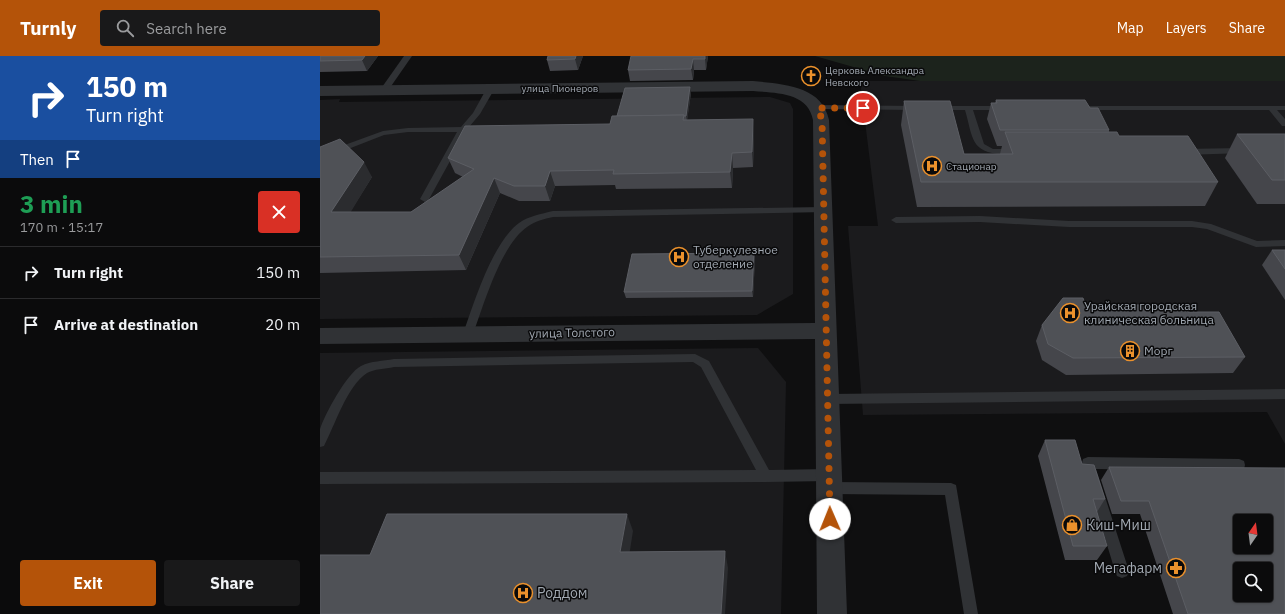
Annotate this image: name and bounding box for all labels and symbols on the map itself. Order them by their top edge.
place label: Церковь Александра Невского [825,64,925,89]
church icon: Церковь Александра Невского [800,65,822,87]
street label: улица Пионеров [522,82,598,95]
pin [846,91,880,125]
hospital icon: Стационар [921,155,943,177]
place label: Стационар [946,160,997,173]
place label: Туберкулезное отделение [693,242,778,271]
hospital icon: Туберкулезное отделение [668,246,690,268]
place label: Урайская городская клиническая больница [1084,298,1215,327]
hospital icon: Урайская городская клиническая больница [1059,302,1081,324]
street label: улица Толстого [529,324,615,341]
building icon: Морг [1119,340,1141,362]
place label: Морг [1144,343,1173,358]
position arrow [809,498,851,540]
shop icon: Киш-Миш [1061,514,1083,536]
north arrow [1233,514,1273,554]
place label: Киш-Миш [1086,516,1151,534]
pharmacy icon: Мегафарм [1165,557,1187,579]
place label: Мегафарм [1094,559,1162,577]
hospital icon: Роддом [512,582,534,604]
place label: Роддом [537,584,588,602]

